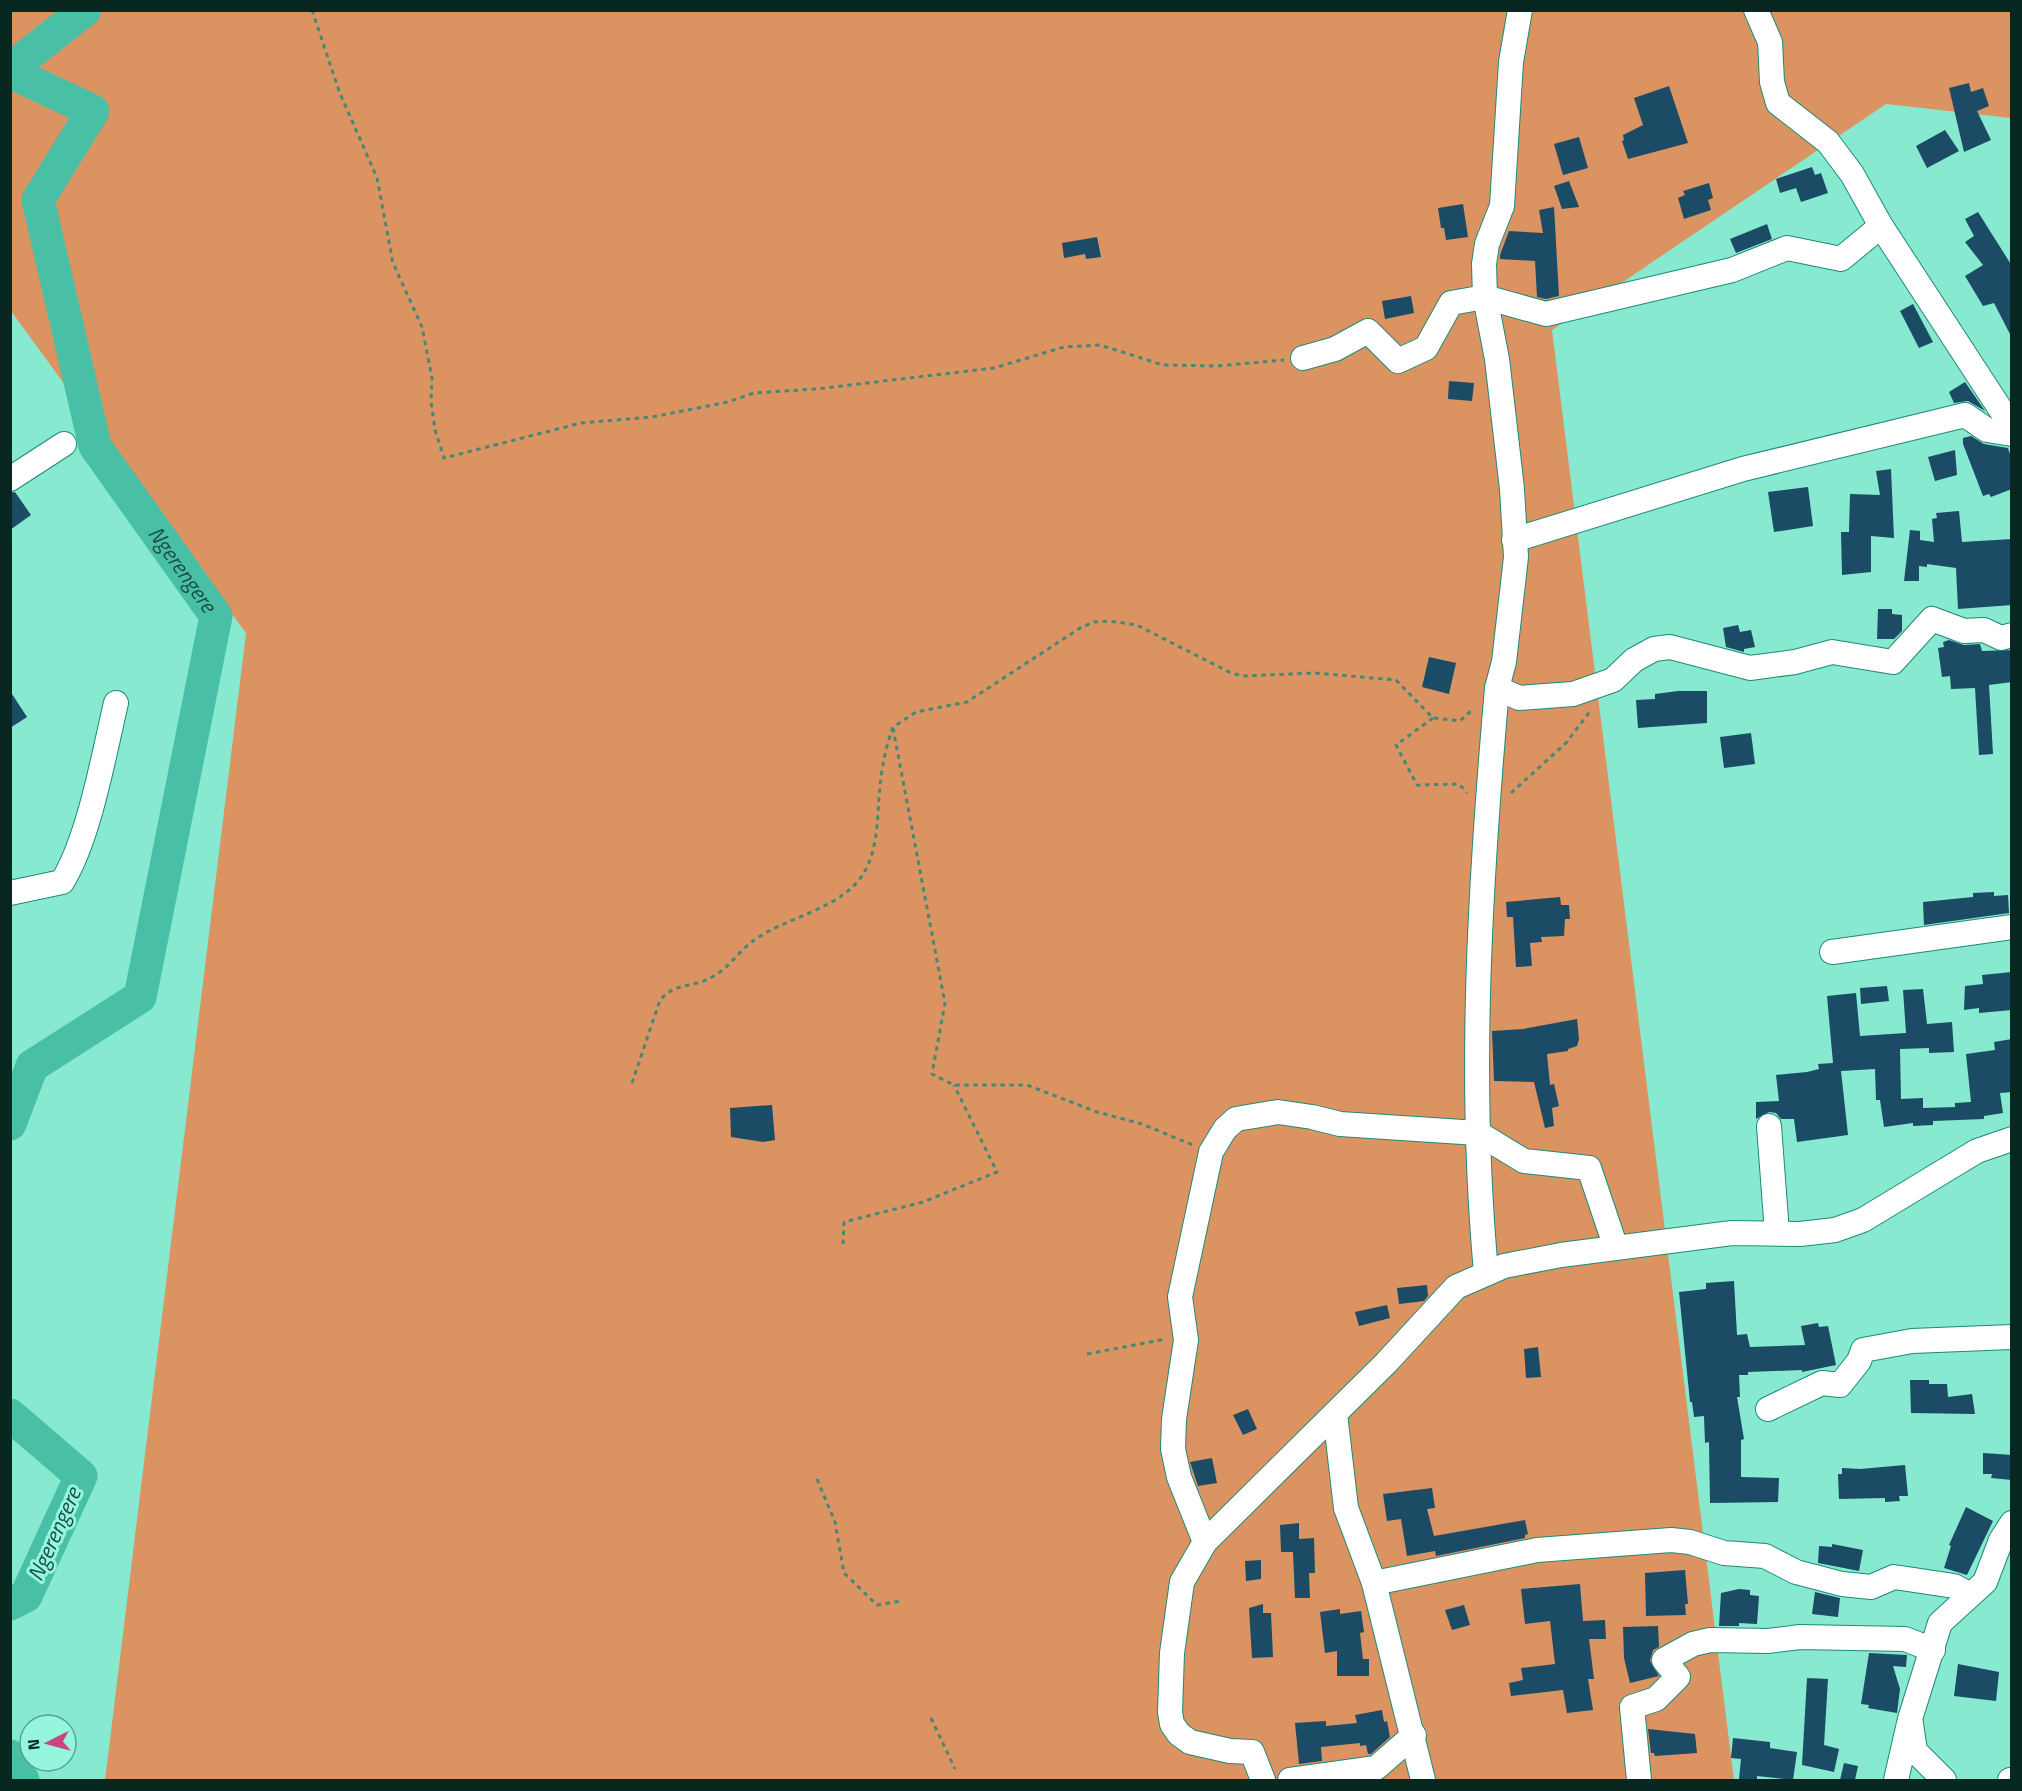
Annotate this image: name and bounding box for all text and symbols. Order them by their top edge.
water label: Ngerengere [140,519,226,621]
water label: Ngerengere [18,1480,90,1586]
north arrow [18,1713,78,1773]
text: N [21,1738,46,1751]

